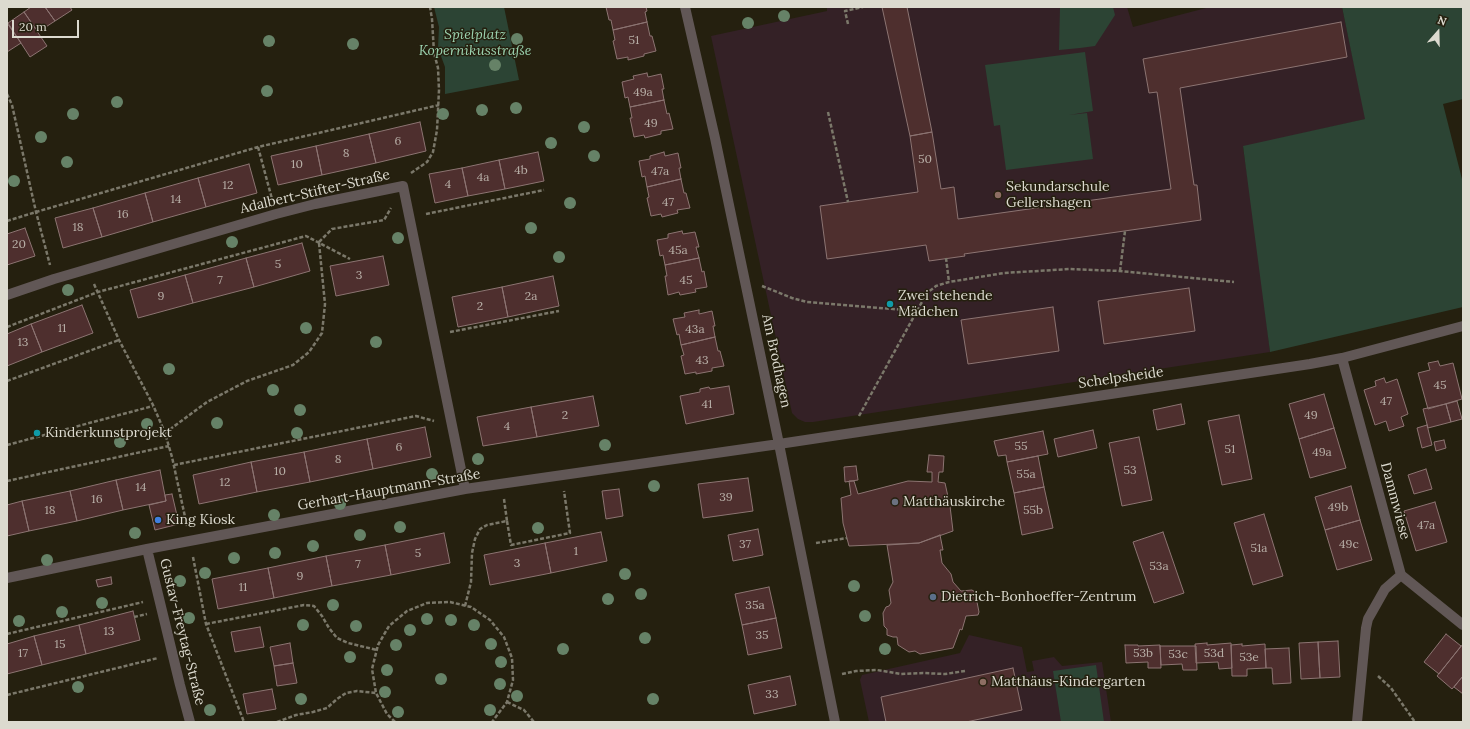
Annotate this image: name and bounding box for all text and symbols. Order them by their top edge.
scale bar [14,12,81,38]
north arrow [1418,12,1458,52]
text: N [1436,13,1448,29]
text: 20 m [19,19,47,34]
park label: Spielplatz Kopernikusstraße [419,27,531,60]
house number: 51 [629,34,639,48]
house number: 49a [633,86,653,100]
house number: 49 [644,117,658,131]
house number: 6 [395,135,401,149]
house number: 8 [343,147,349,161]
house number: 50 [918,153,932,167]
house number: 10 [291,158,303,172]
house number: 4b [514,164,528,178]
house number: 47a [651,165,669,179]
street label: Adalbert-Stifter-Straße [238,167,392,217]
house number: 4a [477,171,489,185]
house number: 4 [445,178,451,192]
house number: 12 [223,179,233,193]
place label: Sekundarschule Gellershagen [1006,179,1110,212]
marker: Sekundarschule Gellershagen [993,190,1003,200]
house number: 14 [171,193,181,207]
house number: 47 [662,196,674,210]
house number: 16 [117,208,129,222]
house number: 18 [72,221,84,235]
house number: 20 [12,238,26,252]
house number: 45a [668,244,688,258]
house number: 5 [275,258,281,272]
house number: 3 [356,269,362,283]
house number: 7 [217,274,223,288]
house number: 45 [679,274,693,288]
place label: Zwei stehende Mädchen [898,288,993,320]
house number: 9 [158,290,164,304]
house number: 2a [525,290,537,304]
marker: Zwei stehende Mädchen [885,299,895,309]
house number: 2 [477,300,483,314]
street label: Am Brodhagen [758,313,794,409]
house number: 11 [58,322,66,336]
house number: 43a [685,323,705,337]
house number: 13 [17,336,29,350]
house number: 43 [695,354,709,368]
street label: Schelpsheide [1077,364,1165,392]
house number: 45 [1433,379,1447,393]
house number: 47 [1380,395,1392,409]
house number: 41 [702,398,712,412]
house number: 2 [562,409,568,423]
house number: 49 [1304,409,1318,423]
house number: 4 [504,420,510,434]
place label: Kinderkunstprojekt [45,425,172,441]
marker: Kinderkunstprojekt [32,428,42,438]
house number: 55 [1014,440,1028,454]
house number: 6 [396,441,402,455]
house number: 51 [1225,443,1235,457]
house number: 49a [1312,446,1332,460]
house number: 8 [335,453,341,467]
street label: Dammwiese [1377,461,1413,541]
house number: 53 [1123,464,1137,478]
house number: 10 [274,465,286,479]
street label: Gerhart-Hauptmann-Straße [296,466,482,514]
house number: 55a [1016,468,1036,482]
house number: 12 [220,476,230,490]
house number: 14 [136,481,146,495]
house number: 39 [719,491,733,505]
house number: 16 [91,493,103,507]
place label: Matthäuskirche [903,494,1005,510]
marker: Matthäuskirche [890,497,900,507]
house number: 49b [1328,501,1348,515]
house number: 18 [44,504,56,518]
house number: 55b [1023,504,1043,518]
place label: King Kiosk [166,512,235,528]
marker: King Kiosk [153,515,163,525]
house number: 47a [1417,519,1435,533]
house number: 37 [739,538,751,552]
house number: 49c [1339,538,1359,552]
house number: 51a [1250,542,1268,556]
house number: 1 [574,545,578,559]
house number: 5 [415,547,421,561]
street label: Gustav-Freytag-Straße [156,557,208,707]
house number: 3 [514,557,520,571]
house number: 7 [355,558,361,572]
house number: 53a [1149,560,1169,574]
house number: 9 [297,570,303,584]
house number: 11 [239,581,247,595]
place label: Dietrich-Bonhoeffer-Zentrum [941,589,1137,605]
marker: Dietrich-Bonhoeffer-Zentrum [928,592,938,602]
house number: 35a [745,599,765,613]
house number: 13 [103,625,115,639]
house number: 35 [755,629,769,643]
house number: 15 [55,638,65,652]
house number: 17 [18,647,28,661]
house number: 53b [1133,647,1153,661]
house number: 53d [1204,647,1224,661]
house number: 53c [1168,648,1188,662]
house number: 53e [1239,651,1259,665]
place label: Matthäus-Kindergarten [991,674,1146,690]
marker: Matthäus-Kindergarten [978,677,988,687]
house number: 33 [765,688,779,702]

